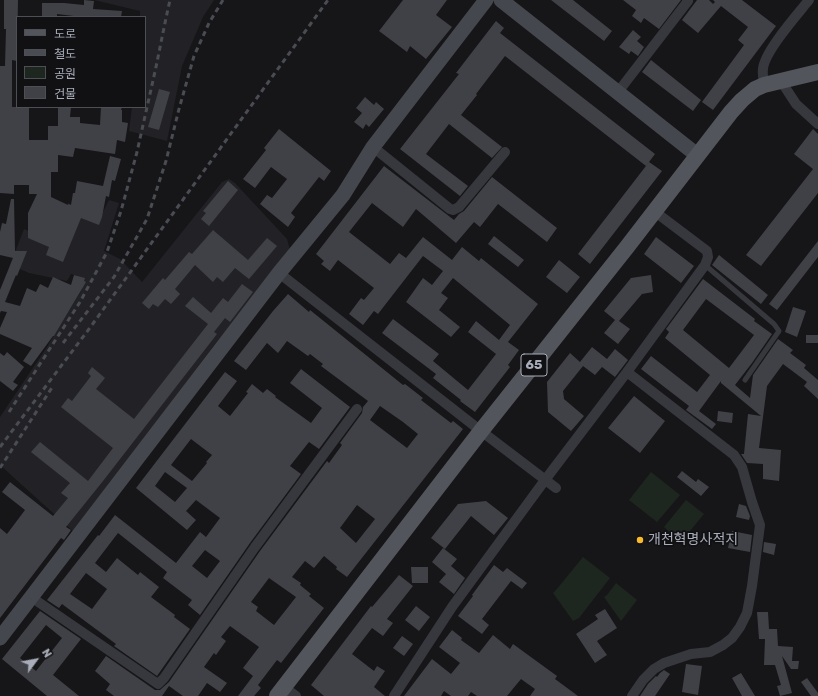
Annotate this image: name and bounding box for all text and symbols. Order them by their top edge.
legend [16,16,146,108]
text: 도로 [54,27,76,41]
text: 철도 [54,47,76,61]
text: 공원 [54,67,76,81]
text: 건물 [54,87,76,101]
road number: 65 [521,354,547,376]
place label: 개천혁명사적지 [648,532,738,548]
marker: 개천혁명사적지 [635,535,645,545]
north arrow [16,640,56,680]
text: N [39,647,54,660]

